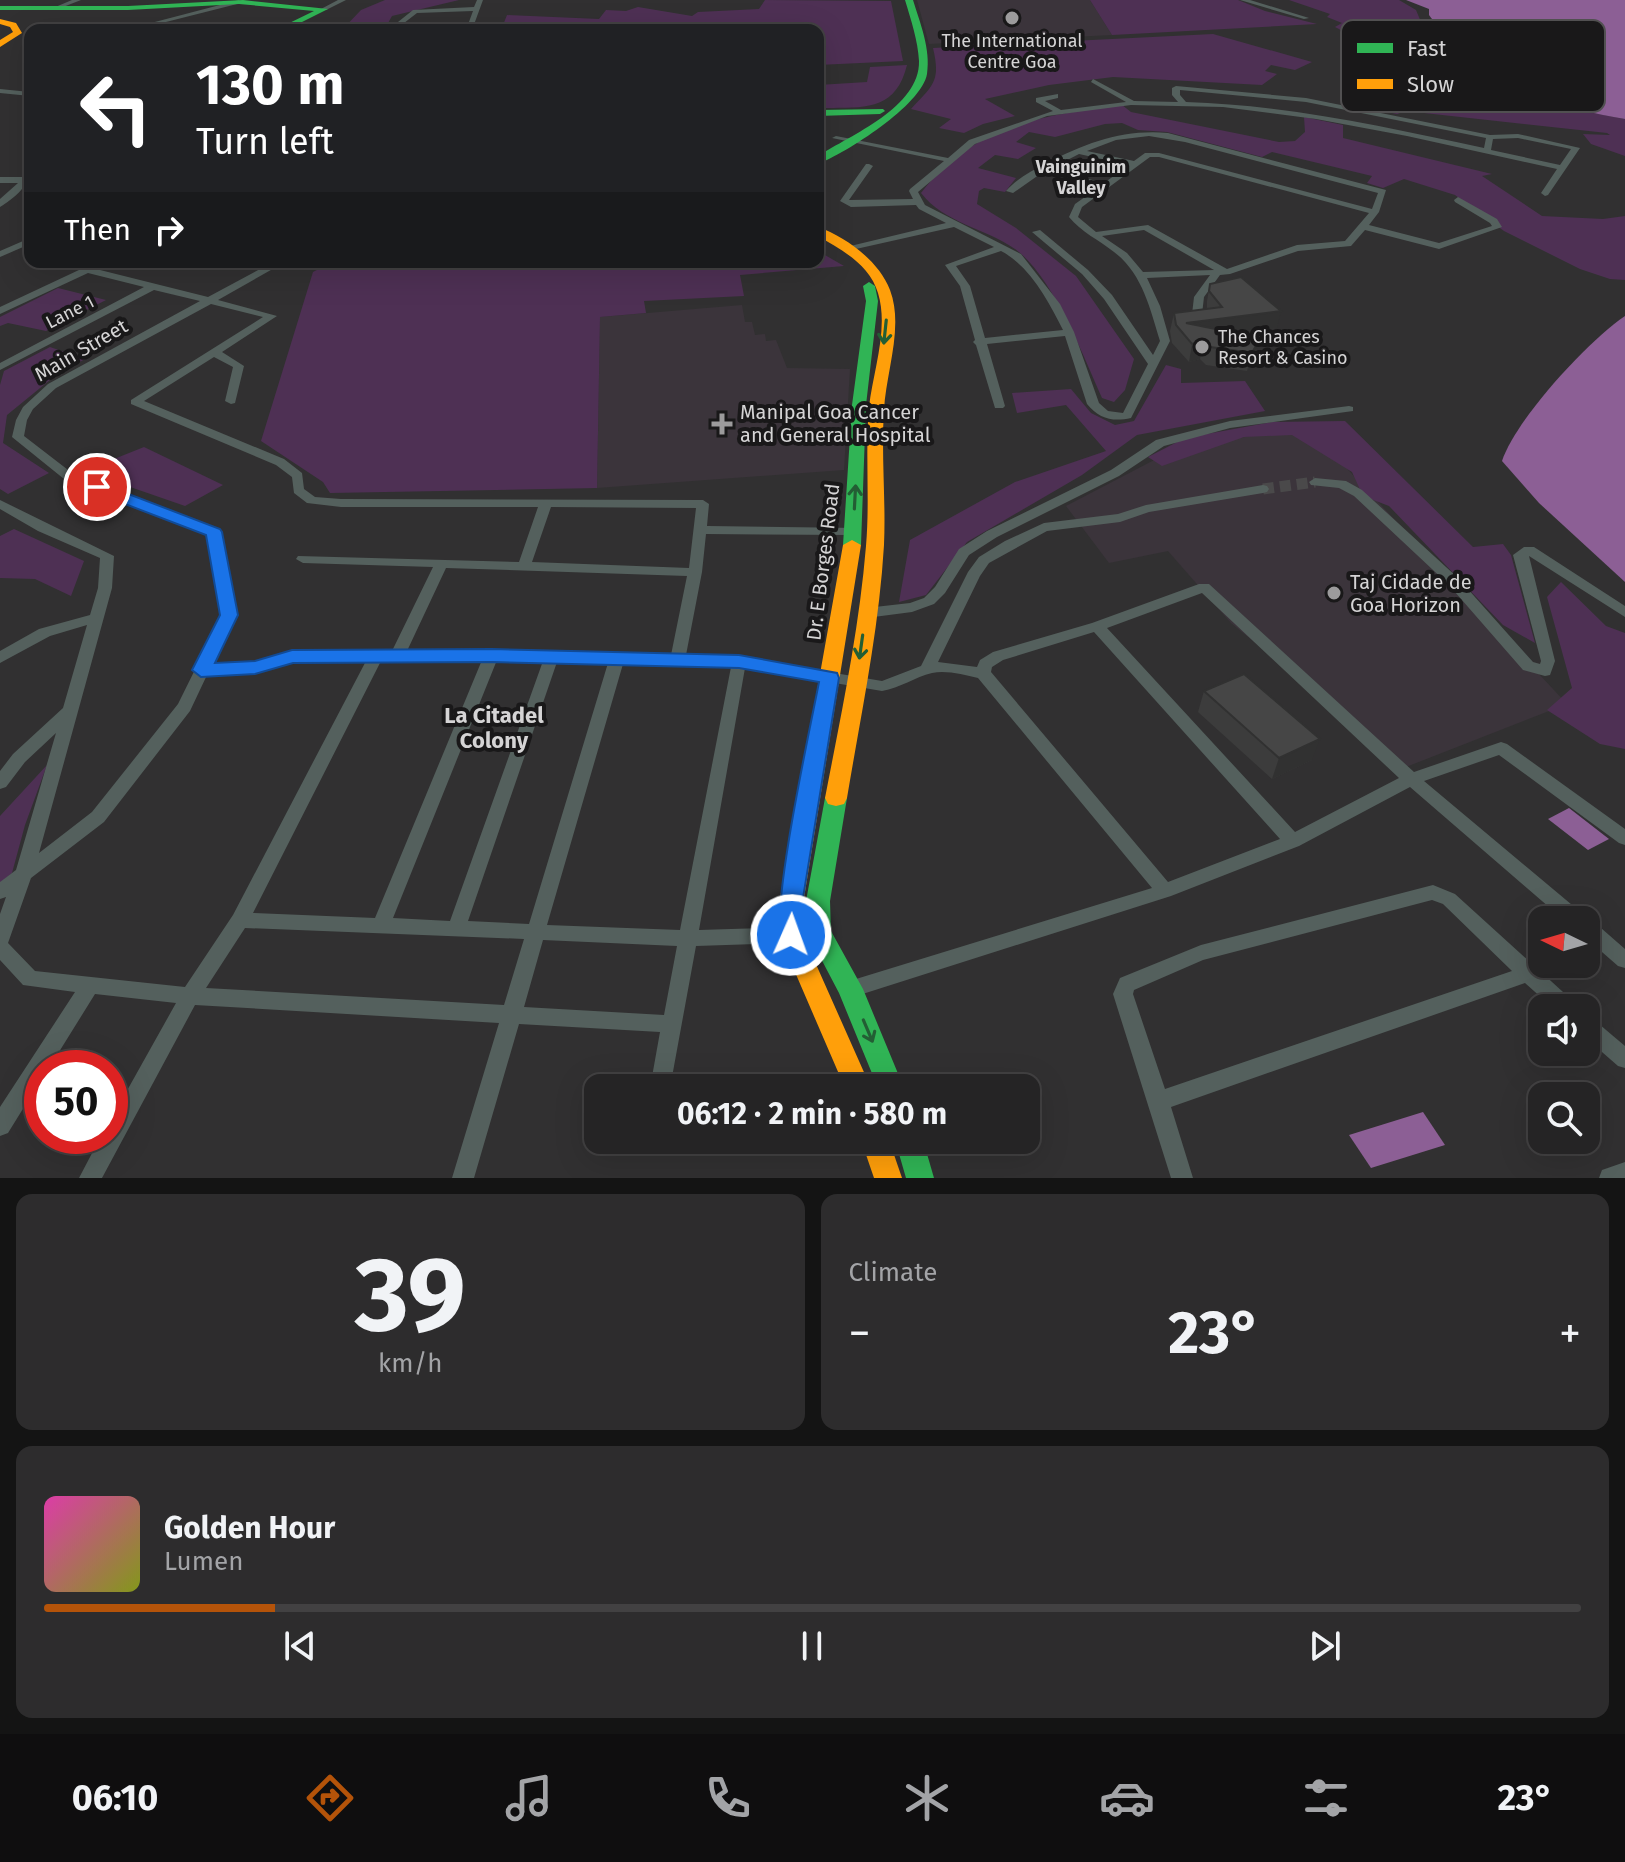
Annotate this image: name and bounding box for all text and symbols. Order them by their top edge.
marker: The International Centre Goa [1003,9,1021,27]
legend [1341,20,1605,112]
place label: The International Centre Goa [941,30,1083,73]
text: Fast [1407,35,1447,62]
text: 130 m [196,52,344,119]
icon: left [64,56,168,160]
text: Slow [1407,71,1454,98]
text: Turn left [196,120,334,164]
district label: Vainguinim Valley [1035,156,1126,199]
icon: right [147,208,191,252]
text: Then [64,212,131,248]
street label: Lane 1 [42,291,98,333]
street label: Main Street [30,313,132,386]
one-way arrow [877,318,892,345]
place label: The Chances Resort & Casino [1218,326,1348,369]
marker: The Chances Resort & Casino [1193,338,1211,356]
place label: Manipal Goa Cancer and General Hospital [740,400,931,447]
marker: Manipal Goa Cancer and General Hospital [711,413,733,435]
pin [63,453,131,521]
icon: arrive [75,465,119,509]
street label: Dr. E Borges Road [801,482,845,642]
one-way arrow [847,484,862,511]
place label: Taj Cidade de Goa Horizon [1350,570,1472,617]
marker: Taj Cidade de Goa Horizon [1325,584,1343,602]
one-way arrow [853,634,868,659]
district label: La Citadel Colony [444,702,544,754]
position arrow [749,893,833,977]
north arrow [1528,906,1600,978]
map controls [1528,906,1600,1154]
button: sound [1528,994,1600,1066]
one-way arrow [862,1019,877,1043]
speed limit sign: 50 [24,1050,128,1154]
button: search [1528,1082,1600,1154]
text: 06:12 · 2 min · 580 m [677,1096,947,1132]
text: 39 [355,1233,466,1358]
text: Climate [849,1257,937,1288]
text: 23° [1168,1297,1261,1369]
text: − [849,1307,871,1360]
text: + [1559,1307,1581,1360]
text: km/h [378,1348,442,1379]
text: Golden Hour [164,1510,335,1546]
text: Lumen [164,1546,243,1577]
icon: previous [278,1624,322,1668]
icon: pause [790,1624,834,1668]
icon: next [1303,1624,1347,1668]
icon: directions [302,1770,358,1826]
icon: music [501,1770,557,1826]
icon: phone [700,1770,756,1826]
icon: climate [899,1770,955,1826]
icon: car [1099,1770,1155,1826]
icon: filters [1298,1770,1354,1826]
text: 06:10 [72,1776,158,1820]
text: 23° [1497,1776,1553,1820]

